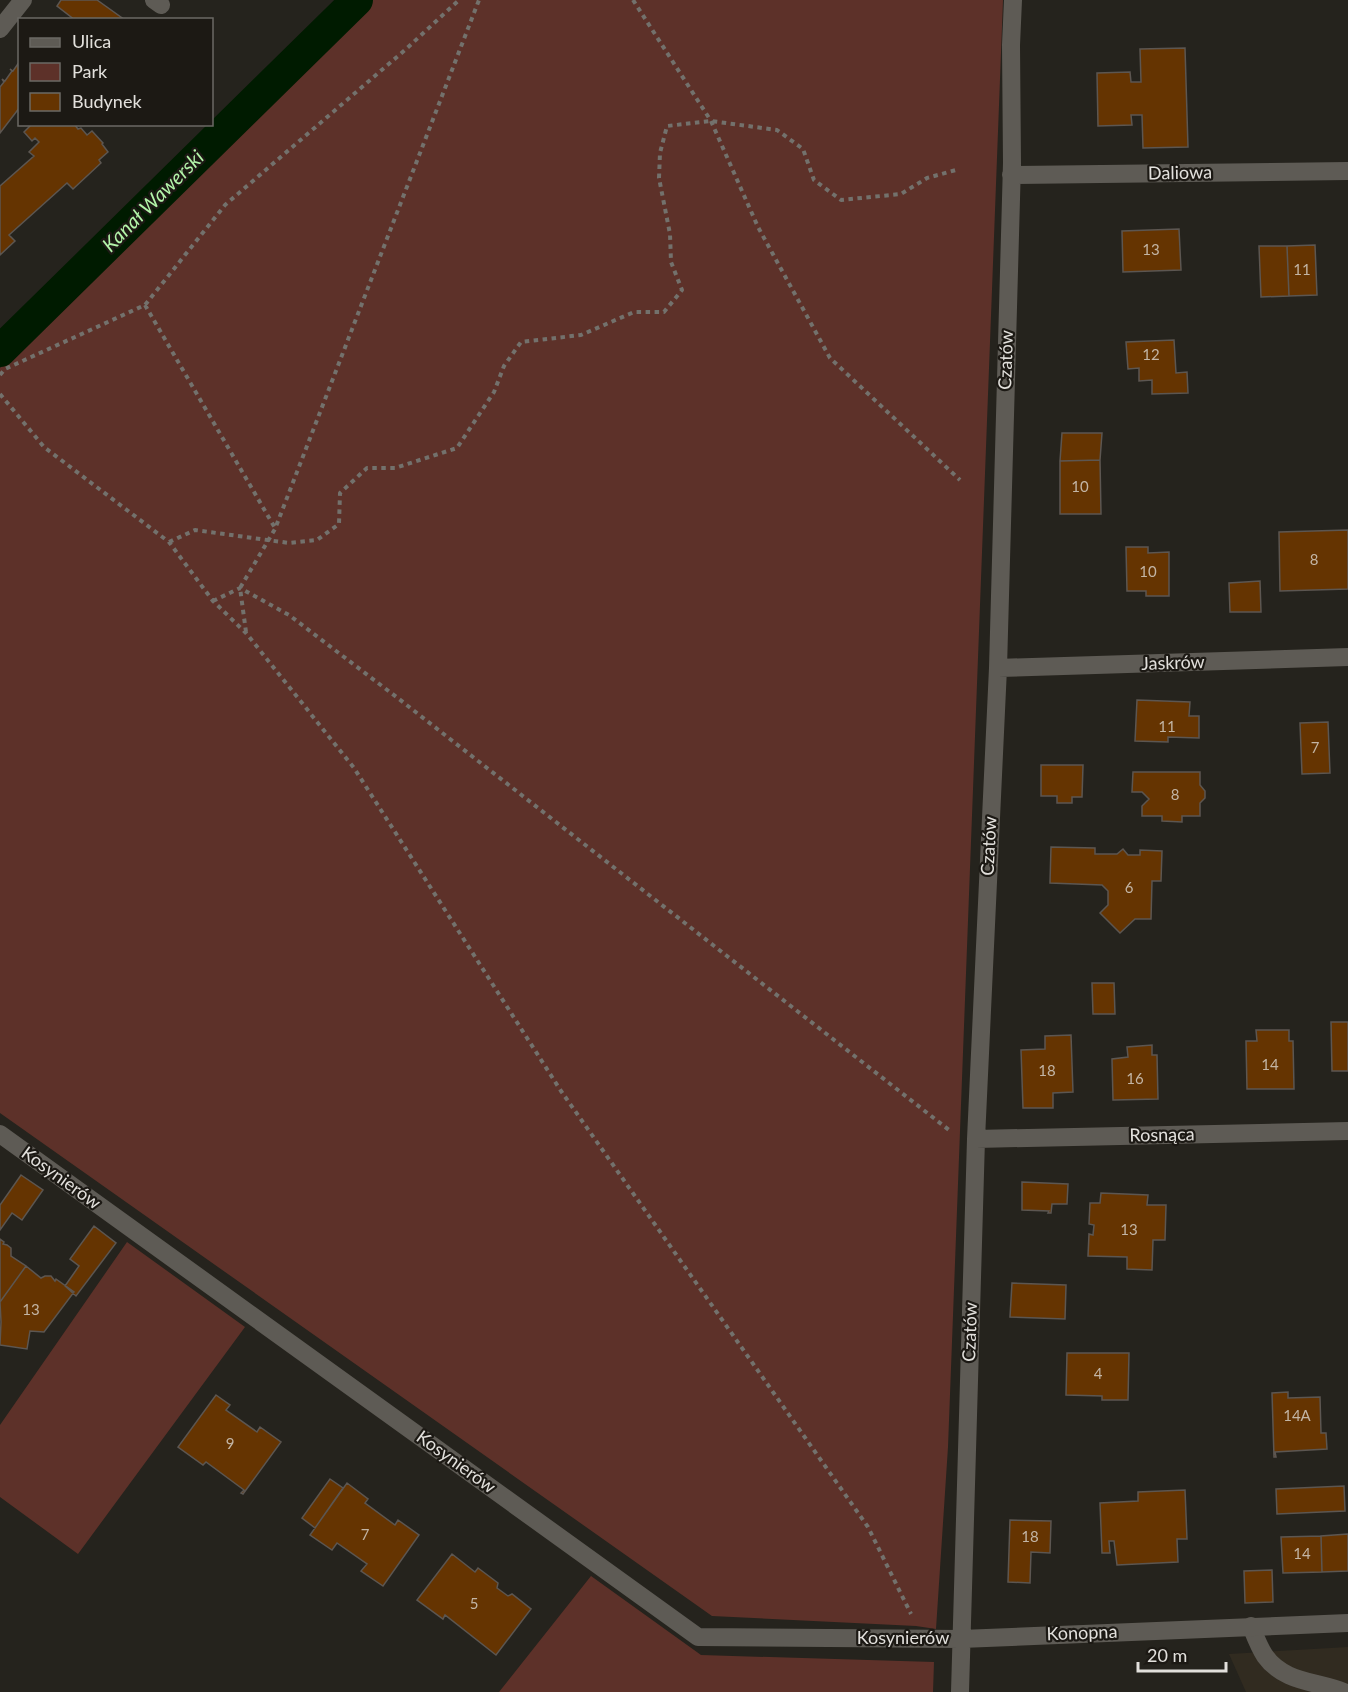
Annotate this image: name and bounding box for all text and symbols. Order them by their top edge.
legend [18,18,213,126]
text: Ulica [72,30,111,52]
text: Park [72,60,108,82]
text: Budynek [72,90,142,112]
water label: Kanał Wawerski [97,144,208,256]
street label: Daliowa [1148,160,1212,184]
house number: 13 [1142,240,1160,258]
house number: 11 [1293,260,1311,278]
street label: Czatów [993,330,1017,390]
house number: 12 [1142,345,1160,363]
house number: 10 [1071,477,1089,495]
house number: 8 [1310,550,1318,568]
house number: 10 [1139,562,1157,580]
street label: Jaskrów [1141,650,1205,674]
house number: 11 [1158,717,1176,735]
house number: 7 [1311,738,1320,756]
house number: 8 [1171,785,1179,803]
street label: Czatów [975,816,1001,876]
house number: 6 [1125,878,1134,896]
house number: 14 [1261,1055,1279,1073]
house number: 18 [1038,1061,1056,1079]
house number: 16 [1126,1069,1144,1087]
street label: Rosnąca [1129,1122,1195,1146]
street label: Kosynierów [18,1141,106,1213]
house number: 13 [1120,1220,1138,1238]
house number: 13 [22,1300,40,1318]
street label: Czatów [957,1302,981,1362]
house number: 4 [1094,1364,1103,1382]
house number: 14A [1283,1406,1312,1424]
street label: Kosynierów [413,1425,501,1497]
house number: 9 [226,1434,234,1452]
house number: 7 [361,1525,370,1543]
house number: 18 [1021,1527,1039,1545]
house number: 14 [1293,1544,1311,1562]
house number: 5 [470,1594,478,1612]
street label: Konopna [1046,1620,1118,1644]
street label: Kosynierów [857,1626,949,1648]
scale bar [1138,1635,1226,1673]
text: 20 m [1147,1644,1187,1666]

